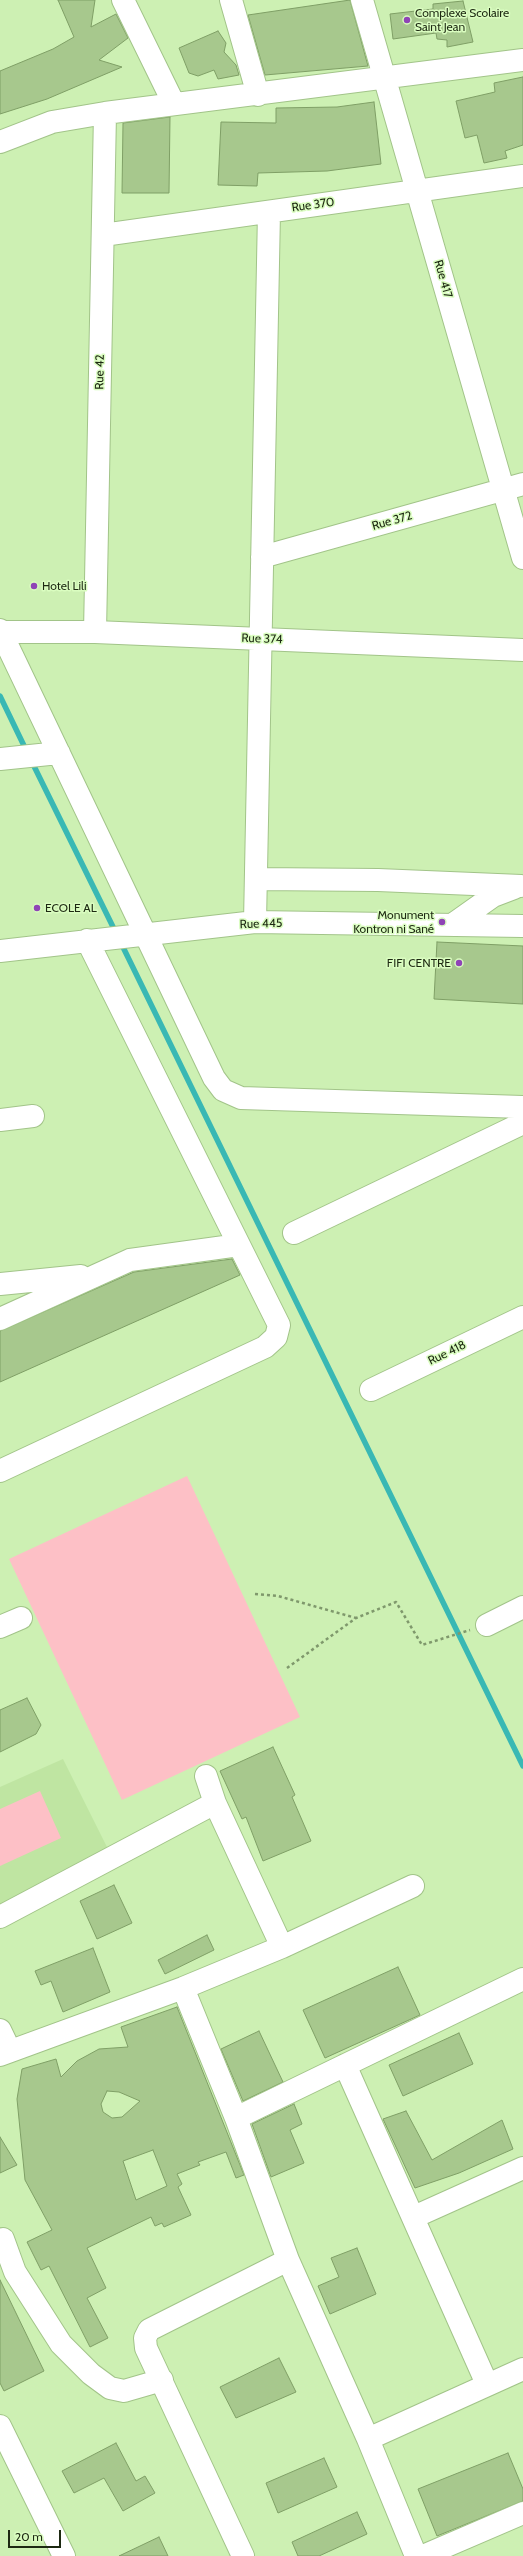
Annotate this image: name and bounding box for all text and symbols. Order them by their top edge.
place label: Complexe Scolaire Saint Jean [415,6,509,34]
marker: Complexe Scolaire Saint Jean [402,15,412,25]
street label: Rue 370 [291,195,335,215]
street label: Rue 417 [431,258,455,300]
street label: Rue 42 [92,354,108,390]
street label: Rue 372 [370,508,414,534]
place label: Hotel Lili [42,579,86,593]
marker: Hotel Lili [29,581,39,591]
street label: Rue 374 [241,631,283,647]
place label: ECOLE AL [45,901,97,915]
marker: ECOLE AL [32,903,42,913]
place label: Monument Kontron ni Sané [353,908,434,936]
street label: Rue 445 [239,916,283,932]
marker: Monument Kontron ni Sané [437,917,447,927]
place label: FIFI CENTRE [387,956,451,970]
marker: FIFI CENTRE [454,958,464,968]
street label: Rue 418 [426,1338,468,1368]
scale bar [10,2522,63,2548]
text: 20 m [15,2529,43,2544]

